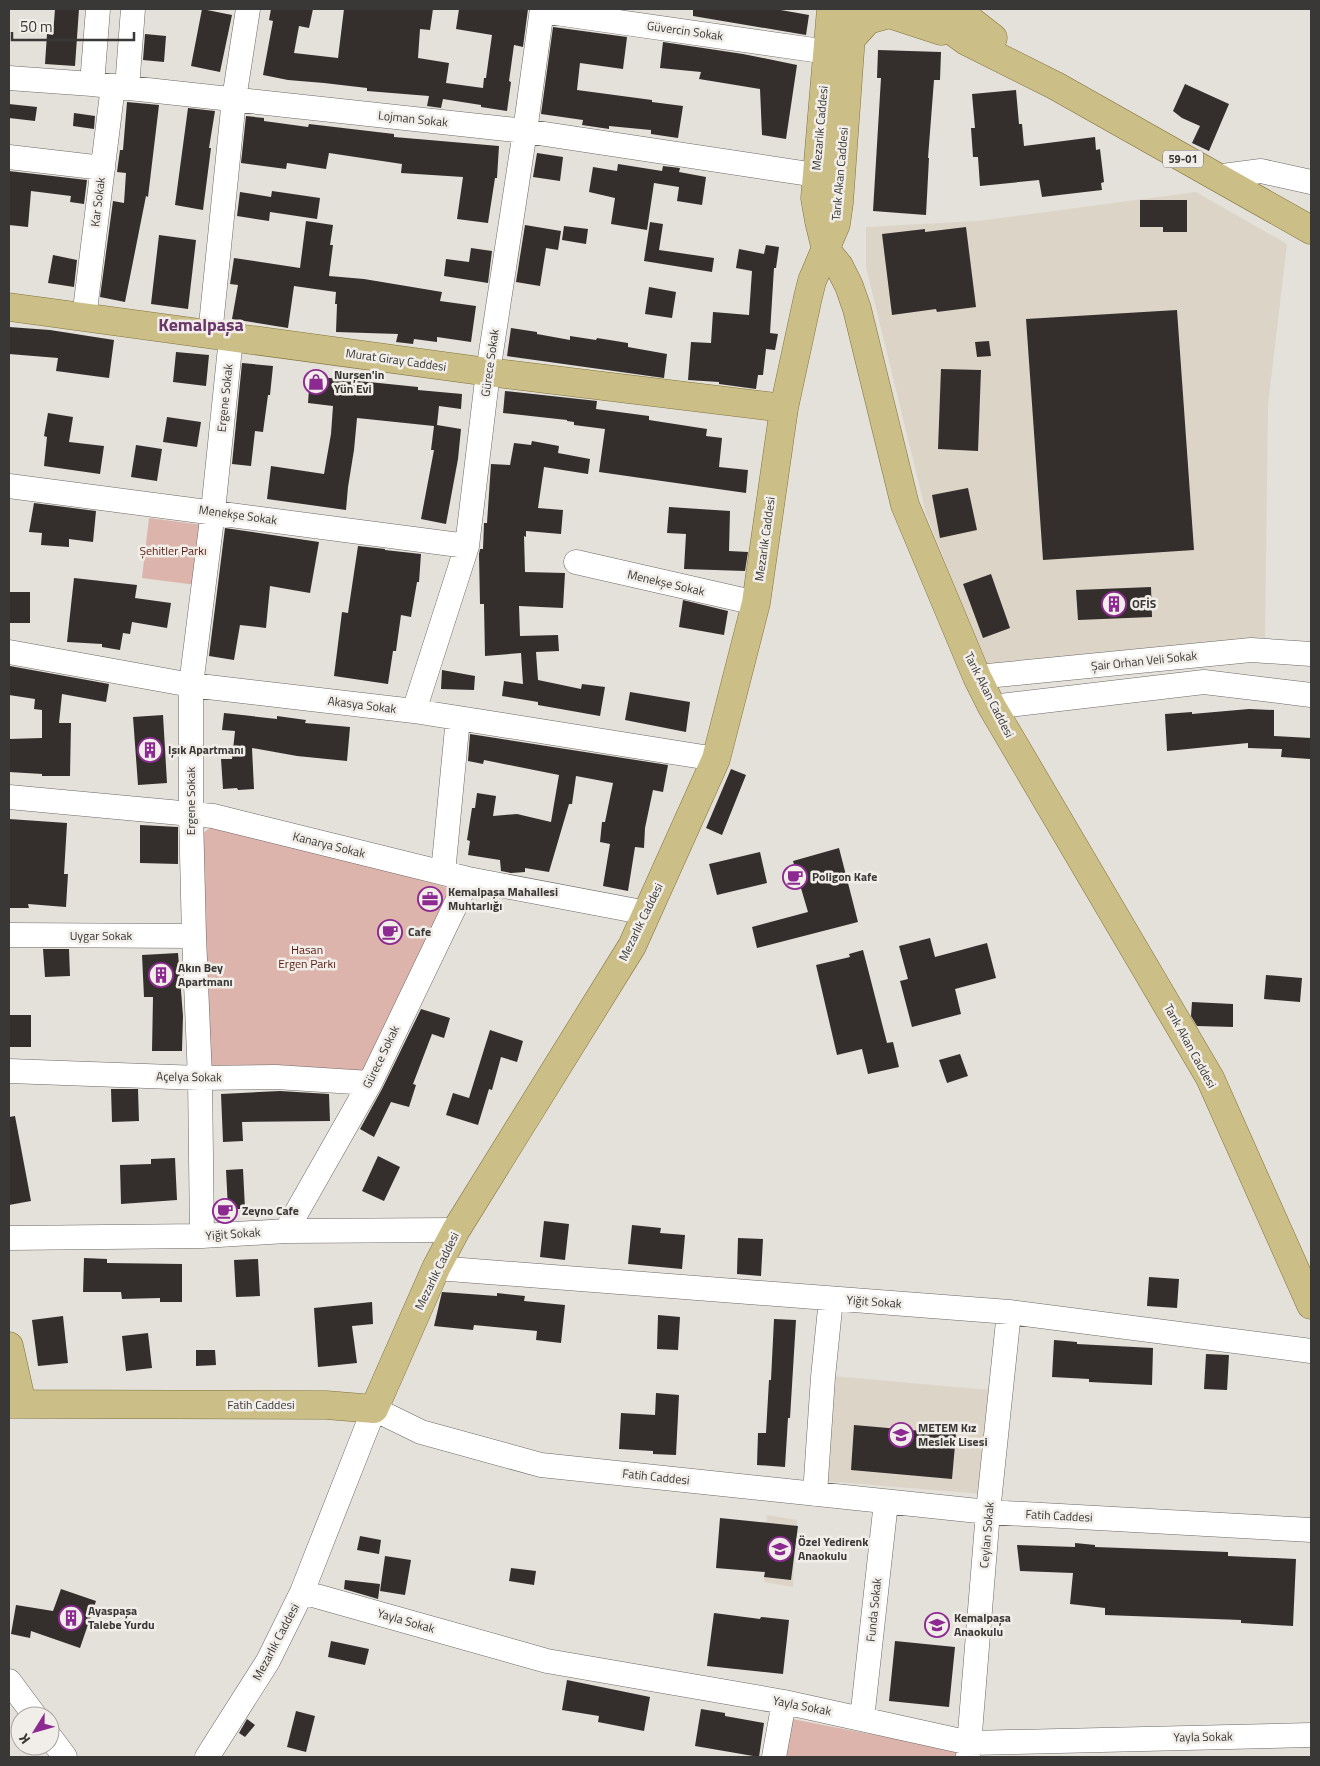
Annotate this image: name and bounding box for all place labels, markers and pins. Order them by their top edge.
place label: Nurşen'in Yün Evi [334,365,384,398]
shop icon: Nurşen'in Yün Evi [303,369,329,395]
building icon: OFİS [1101,591,1127,617]
place label: OFİS [1132,594,1157,613]
building icon: Işık Apartmanı [137,737,163,763]
place label: Işık Apartmanı [168,740,244,759]
cafe icon: Poligon Kafe [782,864,808,890]
place label: Poligon Kafe [812,867,877,886]
place label: Kemalpaşa Mahallesi Muhtarlığı [448,882,558,915]
office icon: Kemalpaşa Mahallesi Muhtarlığı [417,886,443,912]
cafe icon: Cafe [377,919,403,945]
place label: Cafe [408,922,431,941]
place label: Akın Bey Apartmanı [178,958,233,991]
building icon: Akın Bey Apartmanı [148,962,174,988]
cafe icon: Zeyno Cafe [212,1198,238,1224]
place label: Zeyno Cafe [242,1201,299,1220]
place label: METEM Kız Meslek Lisesi [918,1418,988,1451]
school or university icon: METEM Kız Meslek Lisesi [888,1422,914,1448]
place label: Özel Yedirenk Anaokulu [798,1532,869,1565]
school or university icon: Özel Yedirenk Anaokulu [767,1536,793,1562]
place label: Ayaspaşa Talebe Yurdu [88,1601,155,1634]
building icon: Ayaspaşa Talebe Yurdu [58,1605,84,1631]
place label: Kemalpaşa Anaokulu [954,1608,1011,1641]
school or university icon: Kemalpaşa Anaokulu [924,1612,950,1638]

